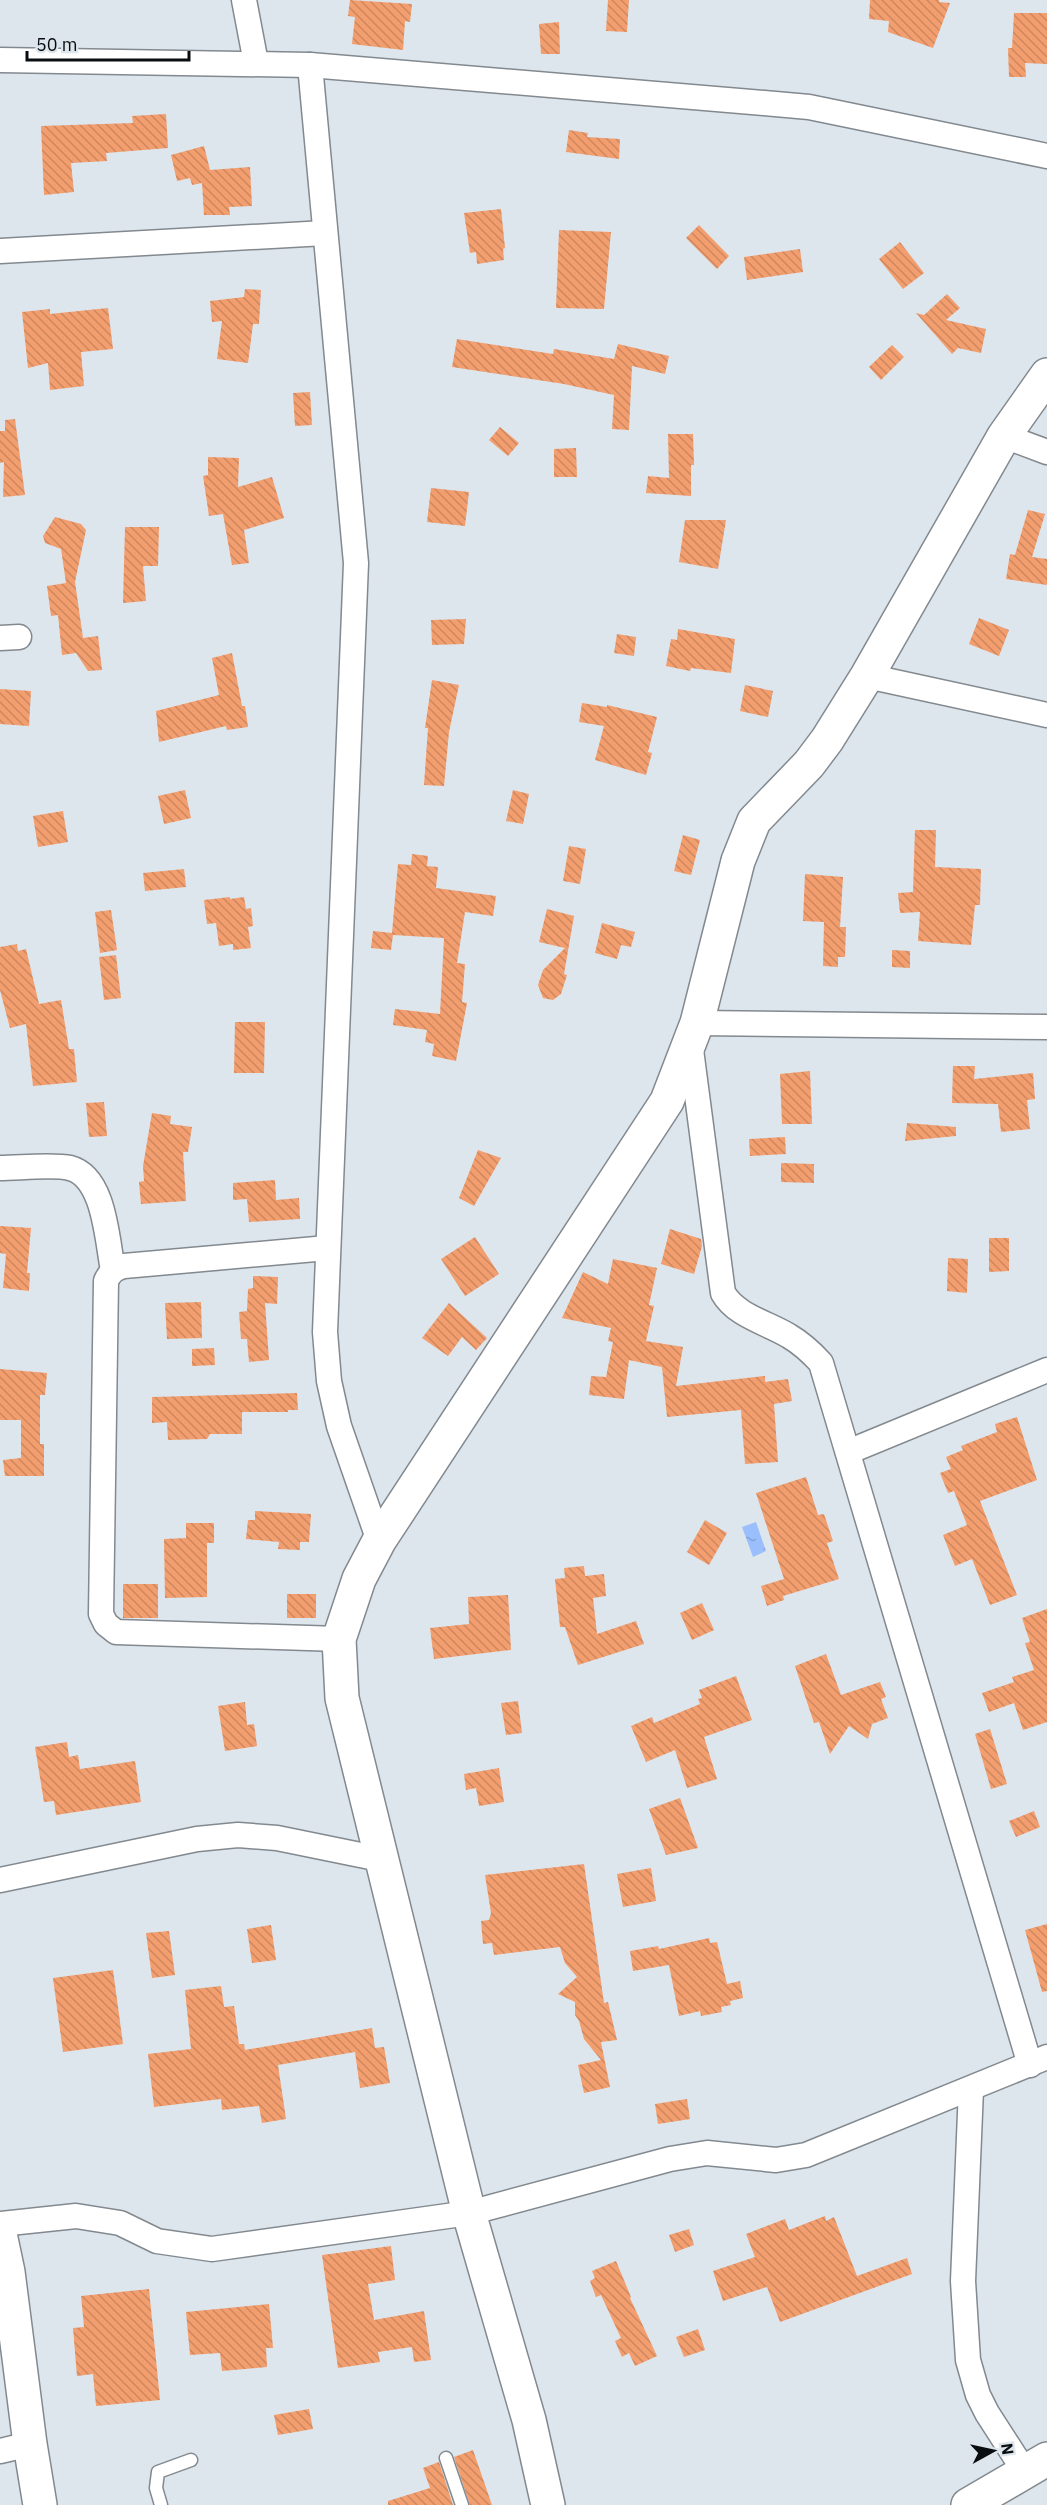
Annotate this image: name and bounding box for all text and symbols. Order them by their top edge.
scale bar [27,24,189,62]
text: 50 m [36,33,78,56]
north arrow [963,2421,1023,2481]
text: N [997,2442,1019,2456]

